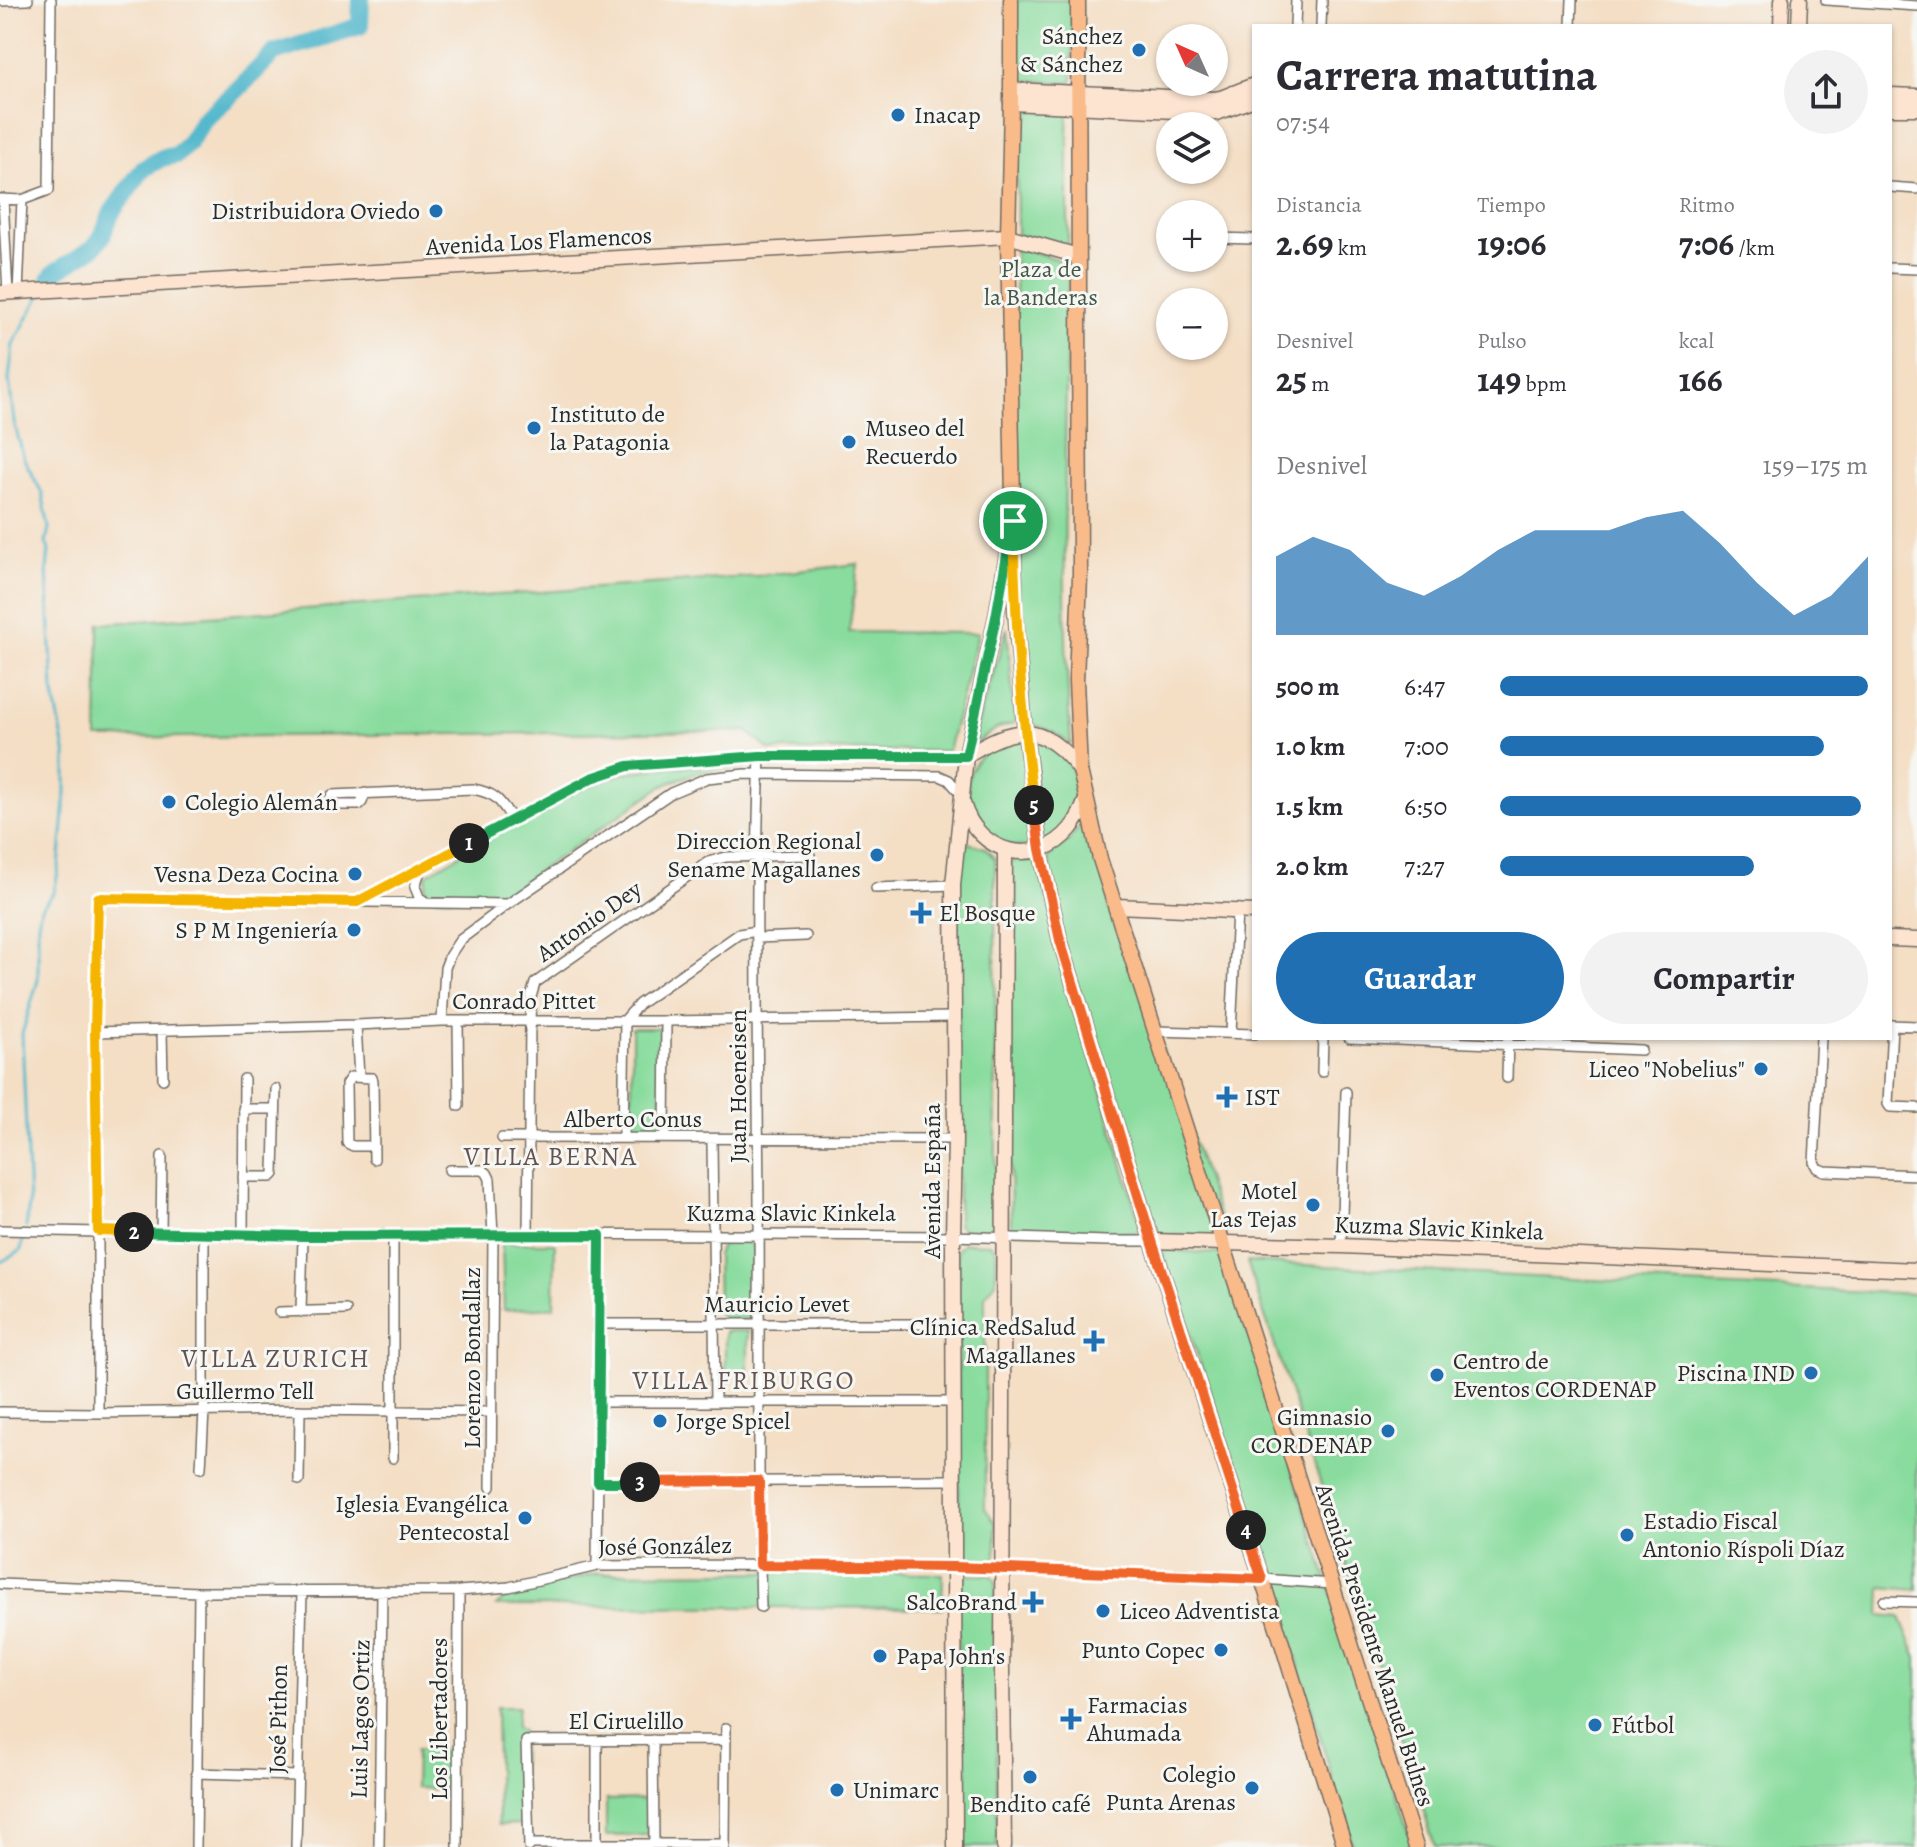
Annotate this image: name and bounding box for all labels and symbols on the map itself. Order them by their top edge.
place label: Sánchez & Sánchez [1020,20,1123,80]
north arrow [1156,24,1228,96]
marker: Sánchez & Sánchez [1130,41,1148,59]
place label: Inacap [914,99,981,131]
marker: Inacap [889,106,907,124]
place label: Distribuidora Oviedo [211,195,420,227]
marker: Distribuidora Oviedo [427,202,445,220]
street label: Avenida Los Flamencos [424,219,653,263]
park label: Plaza de la Banderas [984,253,1098,313]
place label: Instituto de la Patagonia [550,398,671,458]
place label: Museo del Recuerdo [865,412,965,472]
marker: Instituto de la Patagonia [525,419,543,437]
marker: Museo del Recuerdo [840,433,858,451]
pin [979,487,1047,555]
pin: 5 [1014,785,1054,825]
place label: Colegio Alemán [185,786,338,818]
marker: Colegio Alemán [160,793,178,811]
pin: 1 [449,823,489,863]
place label: Direccion Regional Sename Magallanes [668,825,861,885]
marker: Direccion Regional Sename Magallanes [868,846,886,864]
place label: Vesna Deza Cocina [153,858,340,890]
marker: Vesna Deza Cocina [346,865,364,883]
street label: Antonio Dey [529,873,648,970]
place label: El Bosque [939,897,1036,929]
marker: El Bosque [910,902,932,924]
place label: S P M Ingeniería [175,914,339,946]
marker: S P M Ingeniería [345,921,363,939]
street label: Conrado Pittet [452,985,596,1017]
street label: Juan Hoeneisen [722,1009,754,1163]
place label: Liceo "Nobelius" [1588,1053,1745,1085]
marker: Liceo "Nobelius" [1752,1060,1770,1078]
place label: IST [1245,1081,1280,1113]
marker: IST [1216,1086,1238,1108]
street label: Avenida España [916,1102,948,1260]
street label: Alberto Conus [563,1103,702,1135]
district label: VILLA BERNA [463,1139,638,1174]
place label: Motel Las Tejas [1210,1175,1297,1235]
marker: Motel Las Tejas [1304,1196,1322,1214]
street label: Kuzma Slavic Kinkela [686,1197,897,1229]
street label: Kuzma Slavic Kinkela [1333,1208,1545,1248]
pin: 2 [114,1212,154,1252]
street label: Lorenzo Bondallaz [456,1267,488,1449]
street label: Mauricio Levet [704,1288,850,1320]
place label: Clínica RedSalud Magallanes [910,1311,1076,1371]
marker: Clínica RedSalud Magallanes [1083,1330,1105,1352]
district label: VILLA ZURICH [180,1341,371,1376]
place label: Centro de Eventos CORDENAP [1453,1345,1656,1405]
place label: Piscina IND [1677,1357,1795,1389]
district label: VILLA FRIBURGO [632,1363,855,1398]
marker: Piscina IND [1802,1364,1820,1382]
marker: Centro de Eventos CORDENAP [1428,1366,1446,1384]
street label: Guillermo Tell [176,1375,314,1407]
place label: Gimnasio CORDENAP [1251,1401,1372,1461]
place label: Jorge Spicel [676,1405,790,1437]
marker: Jorge Spicel [651,1412,669,1430]
marker: Gimnasio CORDENAP [1379,1422,1397,1440]
pin: 3 [620,1462,660,1502]
street label: Avenida Presidente Manuel Bulnes [1307,1478,1442,1811]
place label: Iglesia Evangélica Pentecostal [335,1488,510,1548]
place label: Estadio Fiscal Antonio Ríspoli Díaz [1642,1505,1845,1565]
marker: Iglesia Evangélica Pentecostal [516,1509,534,1527]
pin: 4 [1226,1510,1266,1550]
marker: Estadio Fiscal Antonio Ríspoli Díaz [1618,1526,1636,1544]
street label: José González [597,1529,733,1563]
place label: SalcoBrand [906,1586,1017,1618]
marker: SalcoBrand [1024,1593,1042,1611]
place label: Liceo Adventista [1119,1595,1280,1627]
marker: Liceo Adventista [1094,1602,1112,1620]
place label: Punto Copec [1081,1634,1205,1666]
street label: Los Libertadores [423,1638,455,1800]
street label: Luis Lagos Ortiz [343,1639,377,1799]
place label: Papa John's [896,1640,1005,1672]
marker: Punto Copec [1212,1641,1230,1659]
marker: Papa John's [871,1647,889,1665]
street label: José Pithon [261,1664,295,1774]
place label: Farmacias Ahumada [1086,1689,1188,1749]
street label: El Ciruelillo [568,1705,684,1737]
place label: Fútbol [1611,1709,1674,1741]
marker: Farmacias Ahumada [1062,1710,1080,1728]
marker: Fútbol [1586,1716,1604,1734]
place label: Colegio Punta Arenas [1106,1758,1236,1818]
marker: Bendito café [1021,1768,1039,1786]
place label: Unimarc [853,1774,939,1806]
marker: Colegio Punta Arenas [1243,1779,1261,1797]
marker: Unimarc [828,1781,846,1799]
place label: Bendito café [969,1788,1091,1820]

